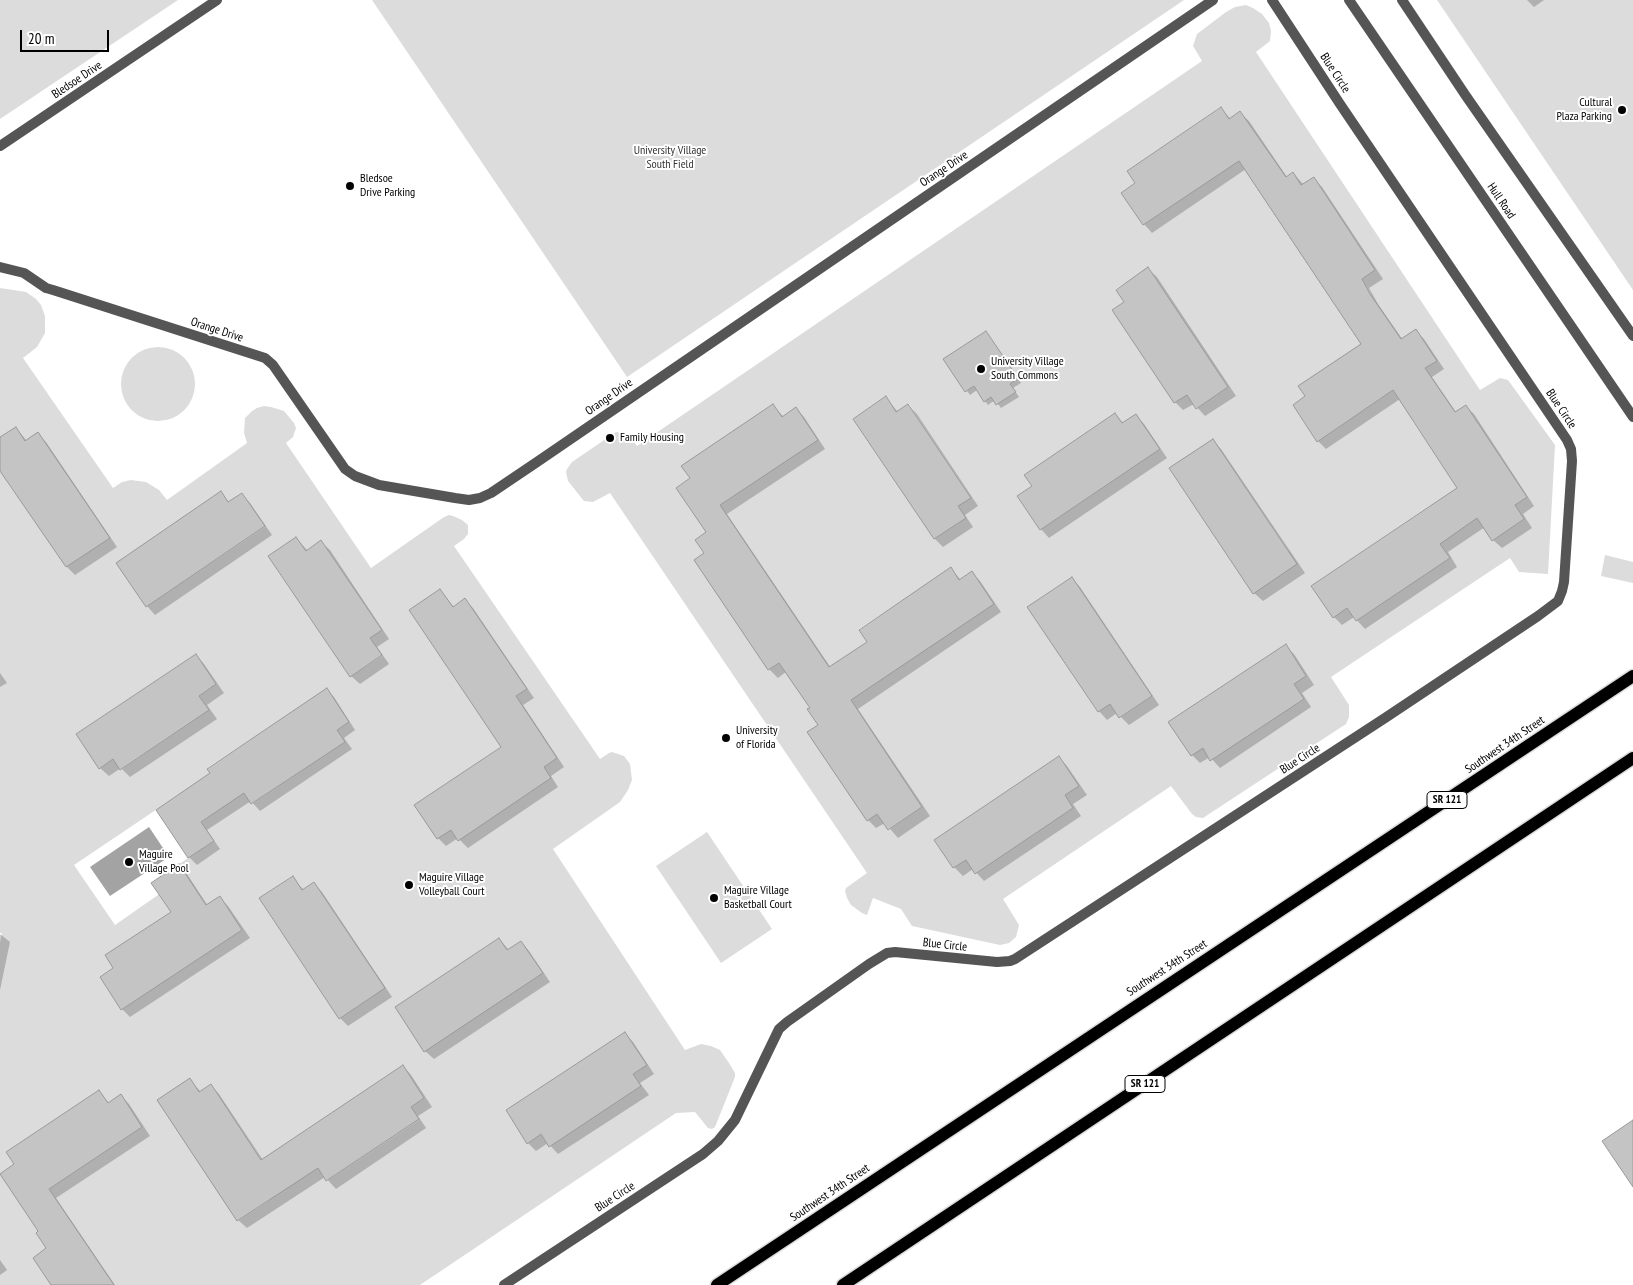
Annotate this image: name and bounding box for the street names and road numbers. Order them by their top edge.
street label: Blue Circle [1317,50,1353,96]
street label: Bledsoe Drive [49,58,105,102]
street label: Orange Drive [917,148,971,190]
street label: Hull Road [1484,180,1518,222]
street label: Orange Drive [189,315,245,345]
street label: Orange Drive [583,375,635,419]
street label: Blue Circle [1543,386,1579,432]
street label: Southwest 34th Street [1463,713,1547,777]
street label: Blue Circle [1277,741,1323,777]
road number: SR 121 [1427,792,1467,808]
street label: Blue Circle [922,936,968,954]
street label: Southwest 34th Street [1124,937,1210,999]
road number: SR 121 [1125,1076,1165,1092]
street label: Southwest 34th Street [788,1161,872,1225]
street label: Blue Circle [592,1179,638,1215]

